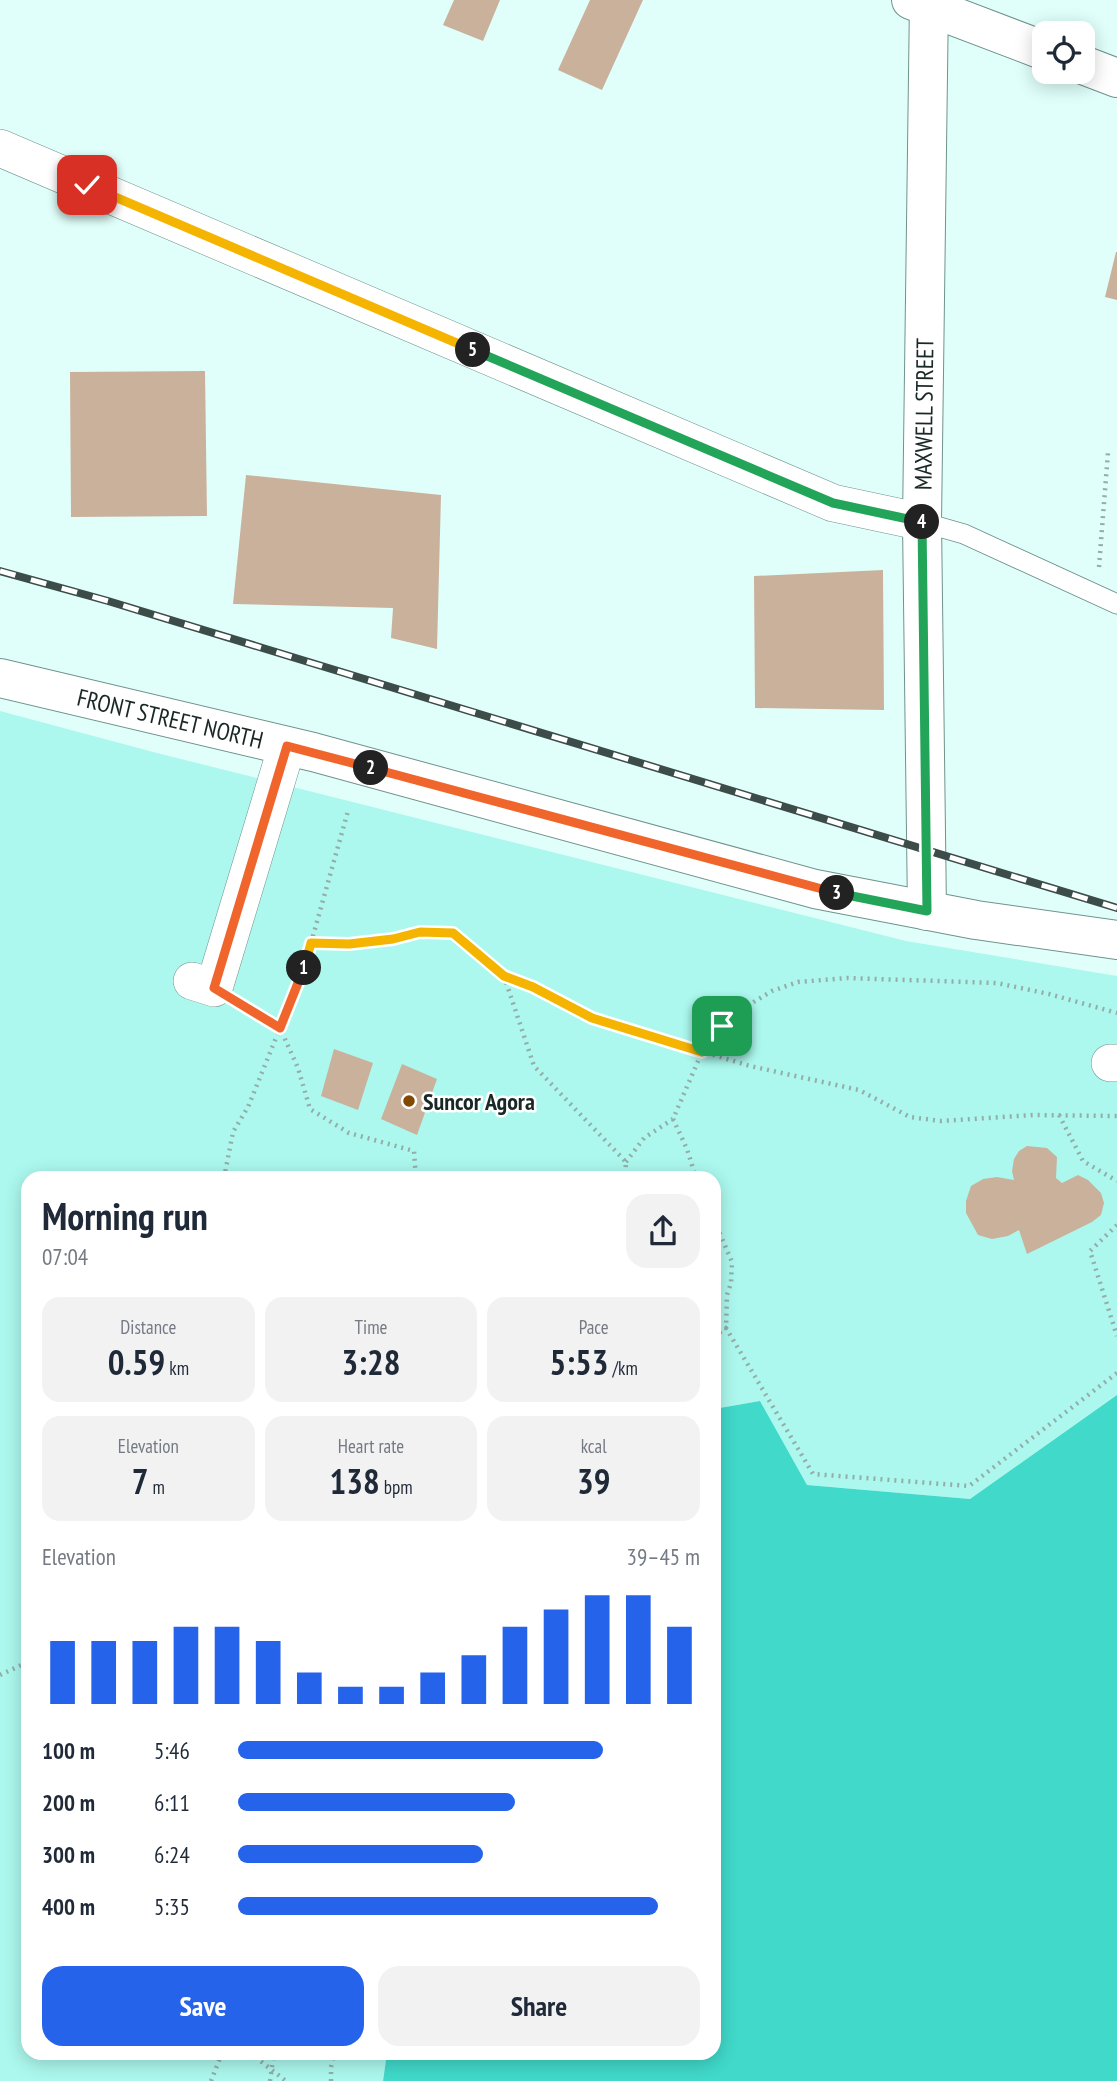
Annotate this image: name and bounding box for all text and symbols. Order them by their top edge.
map controls [1032,21,1095,84]
button: locate [1032,21,1095,84]
pin [57,155,117,215]
icon: check [68,166,106,204]
pin: 5 [456,332,490,368]
text: 5 [468,337,477,361]
street label: MAXWELL STREET [907,337,940,490]
pin: 4 [904,504,940,540]
text: 4 [917,509,926,533]
street label: FRONT STREET NORTH [74,681,266,755]
pin: 2 [354,750,388,786]
text: 2 [366,755,375,779]
pin: 3 [820,876,854,910]
text: 3 [832,880,841,904]
pin: 1 [286,950,322,986]
text: 1 [299,955,308,979]
pin [692,996,752,1056]
icon: arrive [703,1007,741,1045]
place label: Suncor Agora [423,1086,535,1117]
marker: Suncor Agora [401,1093,417,1109]
text: Morning run [42,1191,208,1240]
button: share [626,1194,700,1268]
text: 07:04 [42,1242,88,1271]
text: Distance [120,1315,176,1339]
text: Time [355,1315,387,1339]
text: Pace [579,1315,609,1339]
text: 0.59 [108,1339,165,1385]
text: 3:28 [342,1339,400,1385]
text: 5:53 [549,1339,608,1385]
text: km [165,1356,189,1380]
text: /km [608,1356,638,1380]
text: Elevation [118,1434,179,1458]
text: Heart rate [338,1434,404,1458]
text: kcal [581,1434,607,1458]
text: 7 [132,1458,148,1504]
text: 138 [329,1458,380,1504]
text: 39 [577,1458,610,1504]
text: m [148,1475,165,1499]
text: bpm [380,1475,413,1499]
text: Elevation [42,1542,116,1571]
text: 39–45 m [627,1542,700,1571]
text: 100 m [42,1736,95,1765]
text: 5:46 [154,1736,190,1765]
text: 200 m [42,1788,95,1817]
text: 6:11 [154,1788,190,1817]
text: 300 m [42,1840,95,1869]
text: 6:24 [154,1840,190,1869]
text: 400 m [42,1892,95,1921]
text: 5:35 [154,1892,190,1921]
button: Save [42,1966,364,2046]
button: Share [378,1966,700,2046]

